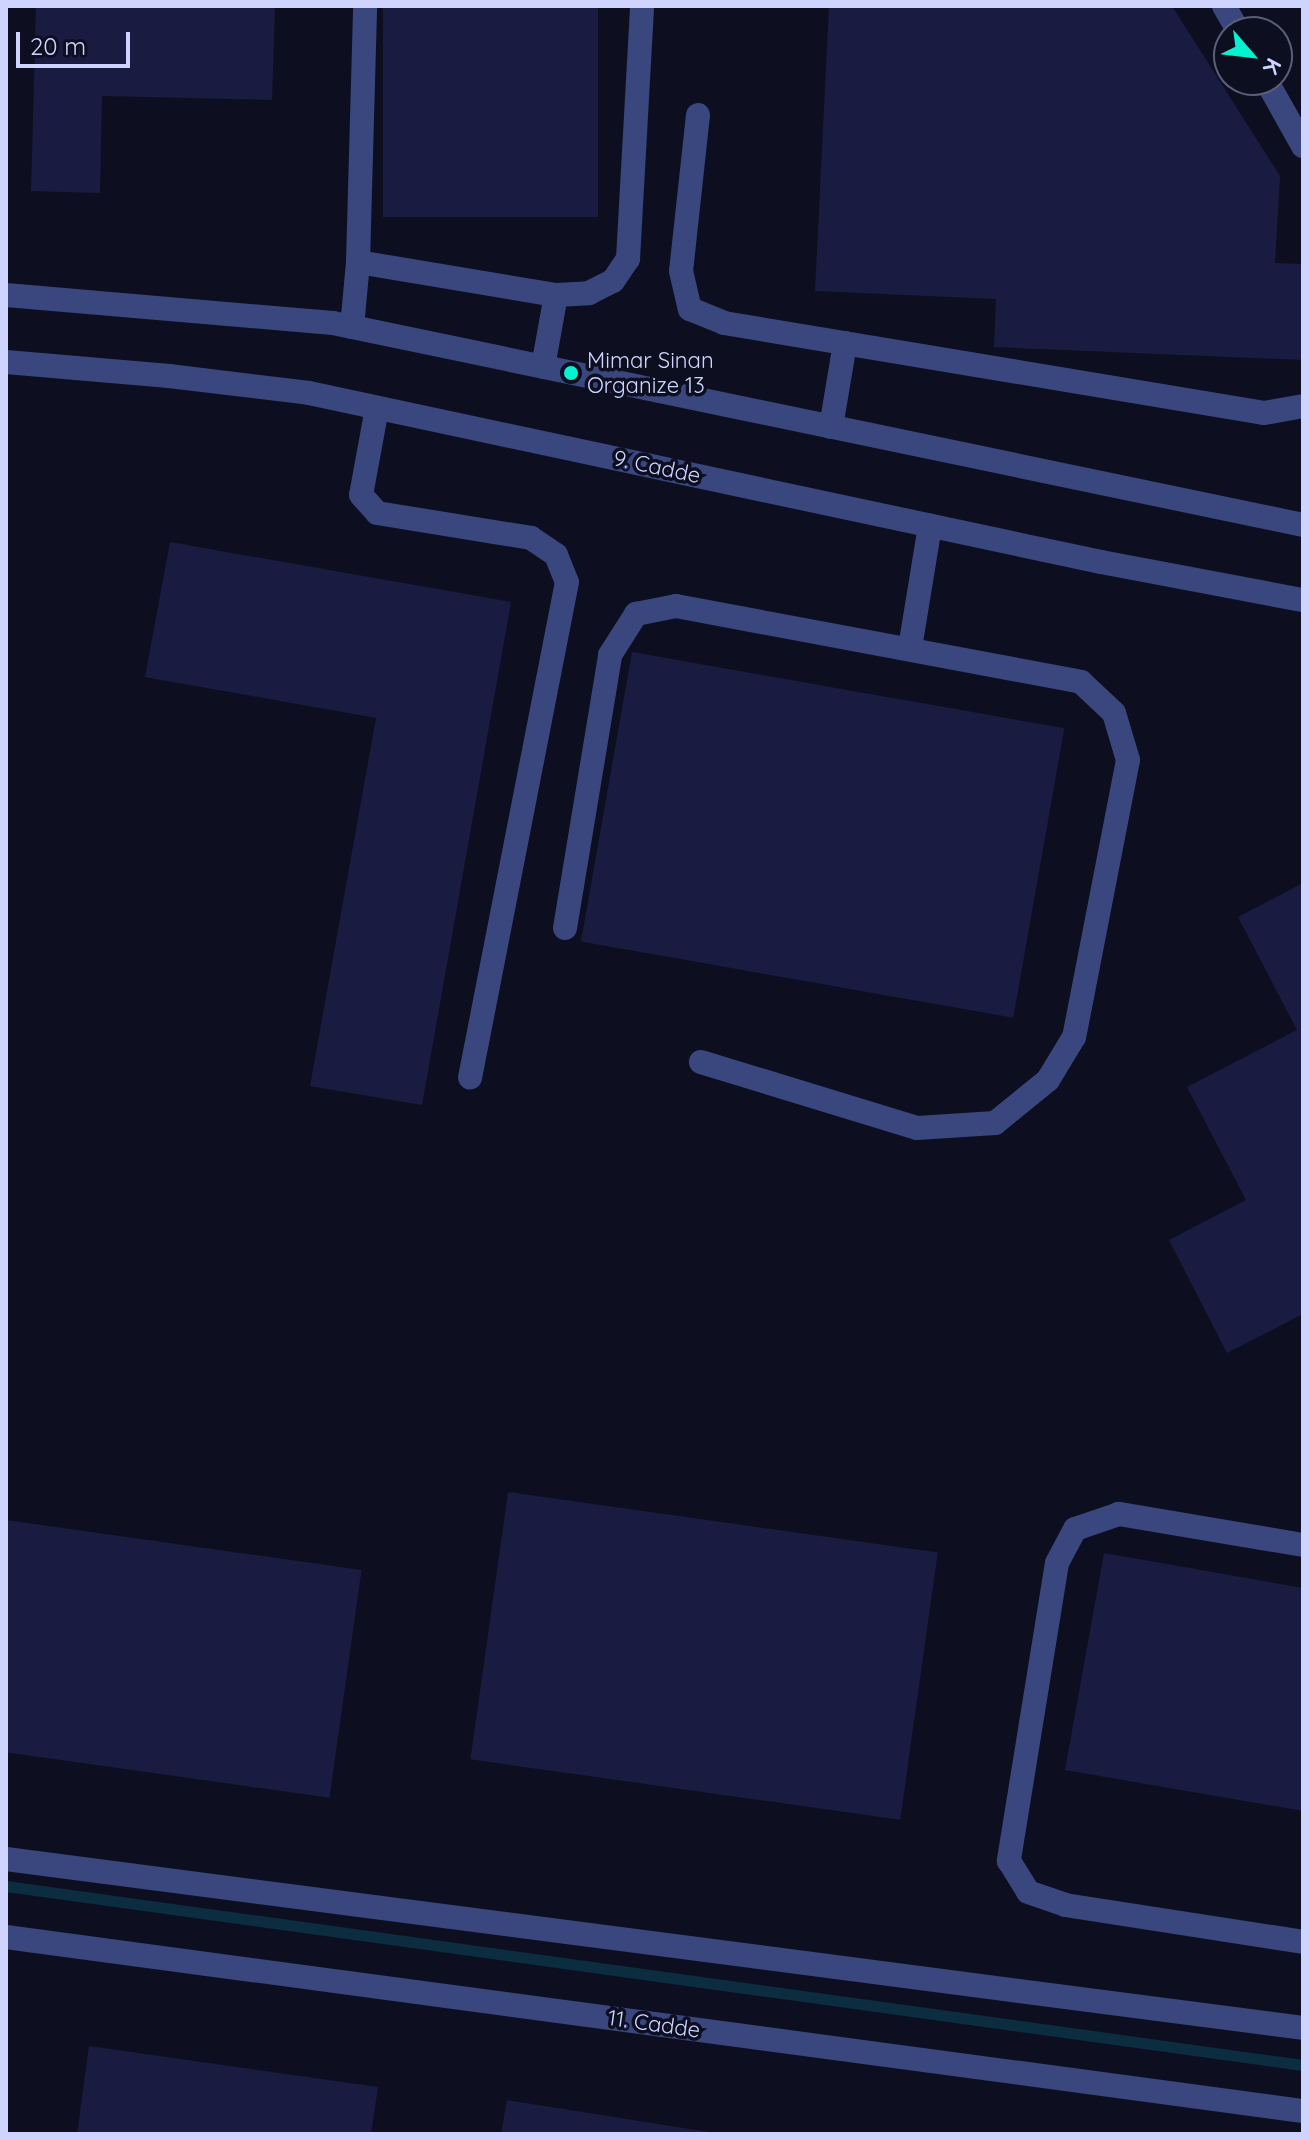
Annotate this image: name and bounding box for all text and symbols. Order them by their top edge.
scale bar [20,16,134,66]
north arrow [1213,16,1293,96]
text: 20 m [30,31,86,61]
text: K [1257,53,1288,79]
place label: Mimar Sinan Organize 13 [587,347,714,398]
marker: Mimar Sinan Organize 13 [562,364,580,382]
street label: 9. Cadde [611,445,703,489]
street label: 11. Cadde [606,2004,702,2044]

